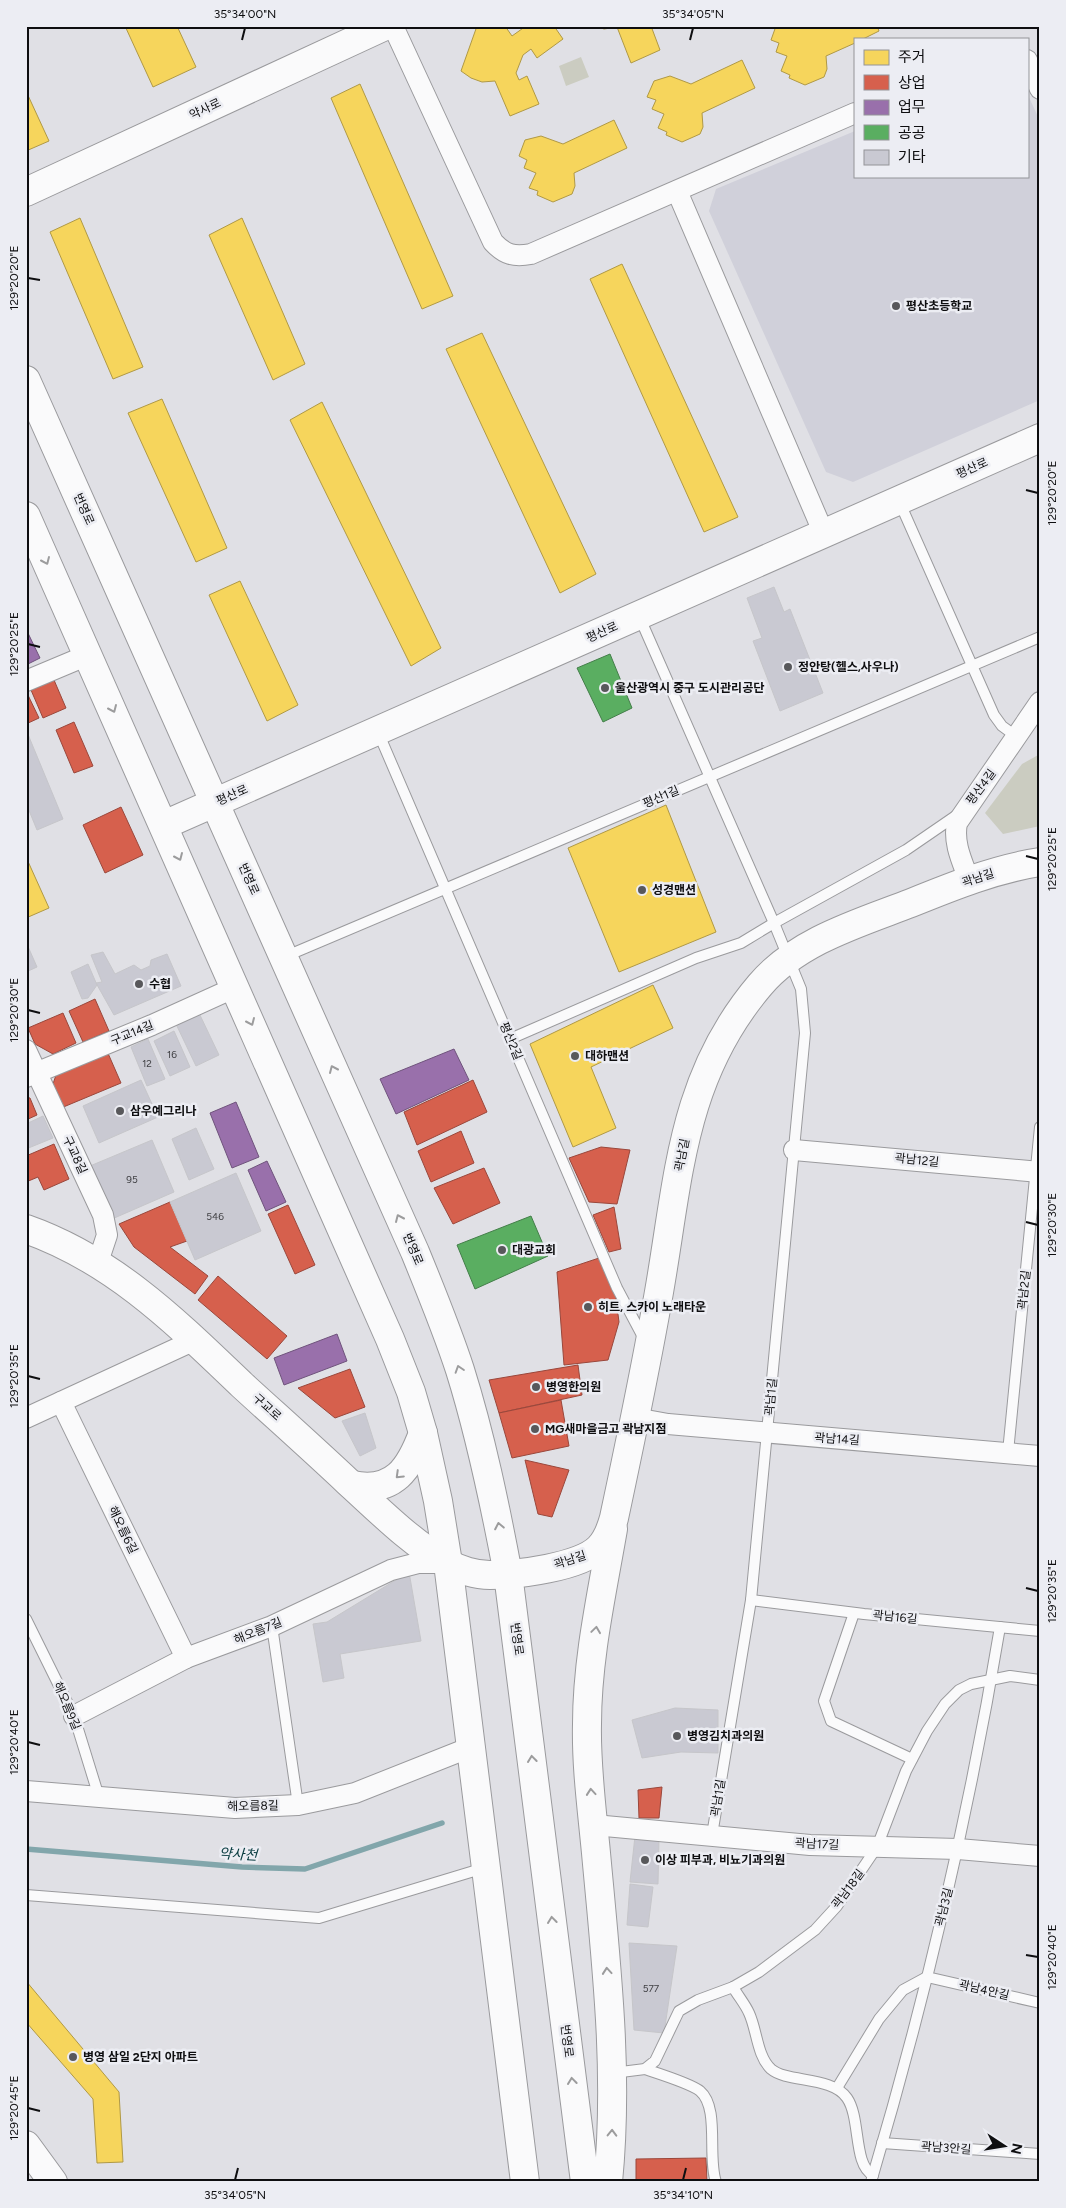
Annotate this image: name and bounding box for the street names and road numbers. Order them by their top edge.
street label: 약사로 [187,96,223,122]
street label: 평산로 [954,455,990,481]
street label: 번영로 [71,491,97,527]
street label: 평산로 [584,619,620,645]
street label: 평산4길 [963,767,999,807]
street label: 평산로 [214,782,250,808]
street label: 평산1길 [641,783,681,811]
street label: 번영로 [236,861,262,897]
street label: 곽남길 [960,866,996,890]
street label: 구교14길 [108,1018,156,1048]
street label: 평산2길 [497,1020,525,1062]
street label: 구교8길 [60,1134,90,1176]
street label: 곽남길 [672,1137,692,1173]
street label: 곽남12길 [894,1151,940,1169]
street label: 번영로 [400,1231,426,1267]
street label: 곽남2길 [1015,1269,1033,1311]
street label: 곽남1길 [762,1377,780,1417]
street label: 구교로 [250,1391,284,1423]
street label: 곽남14길 [814,1430,860,1448]
street label: 해오름6길 [106,1504,140,1556]
street label: 곽남길 [552,1548,588,1572]
street label: 곽남16길 [872,1608,918,1626]
street label: 해오름7길 [232,1615,284,1647]
street label: 번영로 [508,1622,526,1656]
street label: 해오름9길 [51,1680,83,1732]
street label: 곽남1길 [708,1778,728,1818]
street label: 해오름8길 [227,1799,279,1813]
street label: 곽남17길 [794,1836,840,1852]
street label: 곽남18길 [829,1867,867,1911]
street label: 곽남3길 [932,1886,956,1928]
street label: 곽남4안길 [957,1977,1011,2003]
street label: 번영로 [558,2024,576,2058]
street label: 곽남3안길 [920,2139,972,2157]

